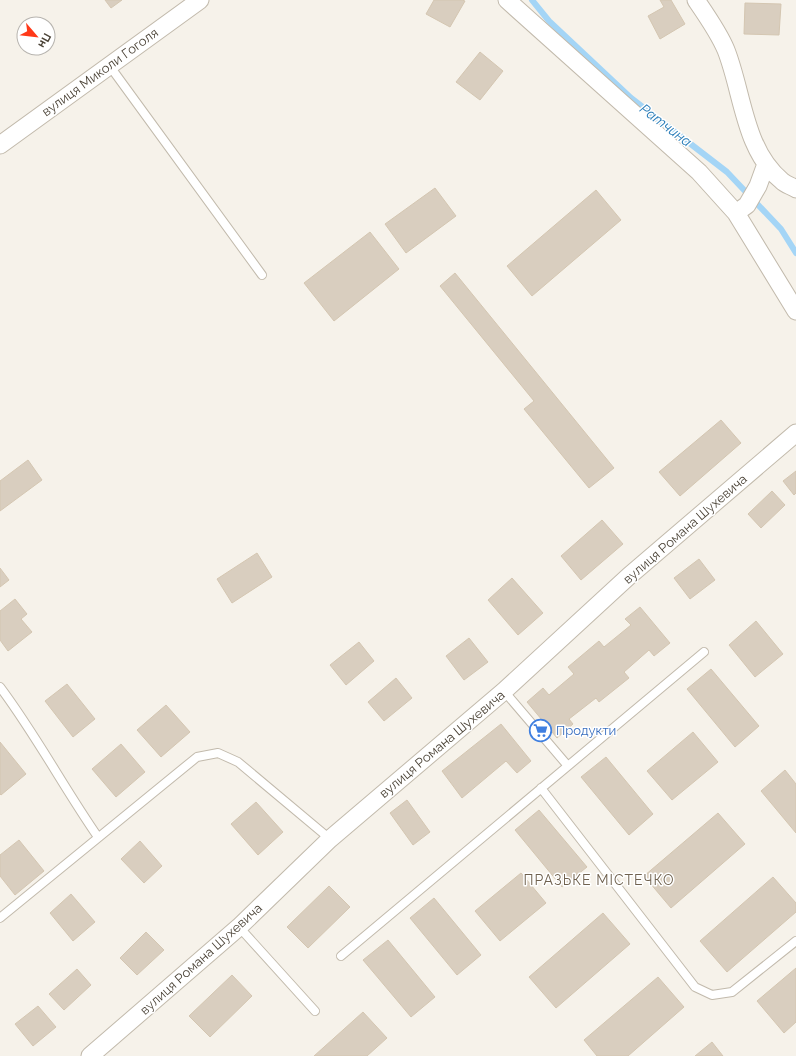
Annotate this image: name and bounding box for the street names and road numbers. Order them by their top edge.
street label: вулиця Миколи Гоголя [39,25,161,119]
street label: вулиця Романа Шухевича [620,471,750,587]
street label: вулиця Романа Шухевича [376,687,508,801]
street label: вулиця Романа Шухевича [137,900,265,1018]

